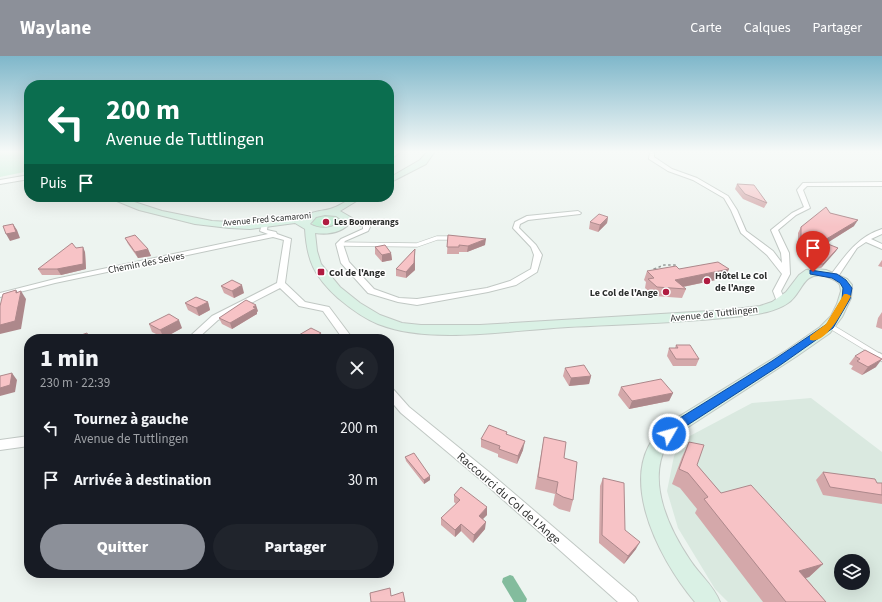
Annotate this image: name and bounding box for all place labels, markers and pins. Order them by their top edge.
place label: Les Boomerangs [334,216,399,229]
marker: Les Boomerangs [321,217,331,227]
pin [796,231,830,272]
place label: Col de l'Ange [329,266,385,280]
marker: Col de l'Ange [316,267,326,277]
place label: Hôtel Le Col de l'Ange [715,269,767,295]
marker: Hôtel Le Col de l'Ange [702,276,712,286]
place label: Le Col de l'Ange [590,286,658,300]
marker: Le Col de l'Ange [661,287,671,297]

